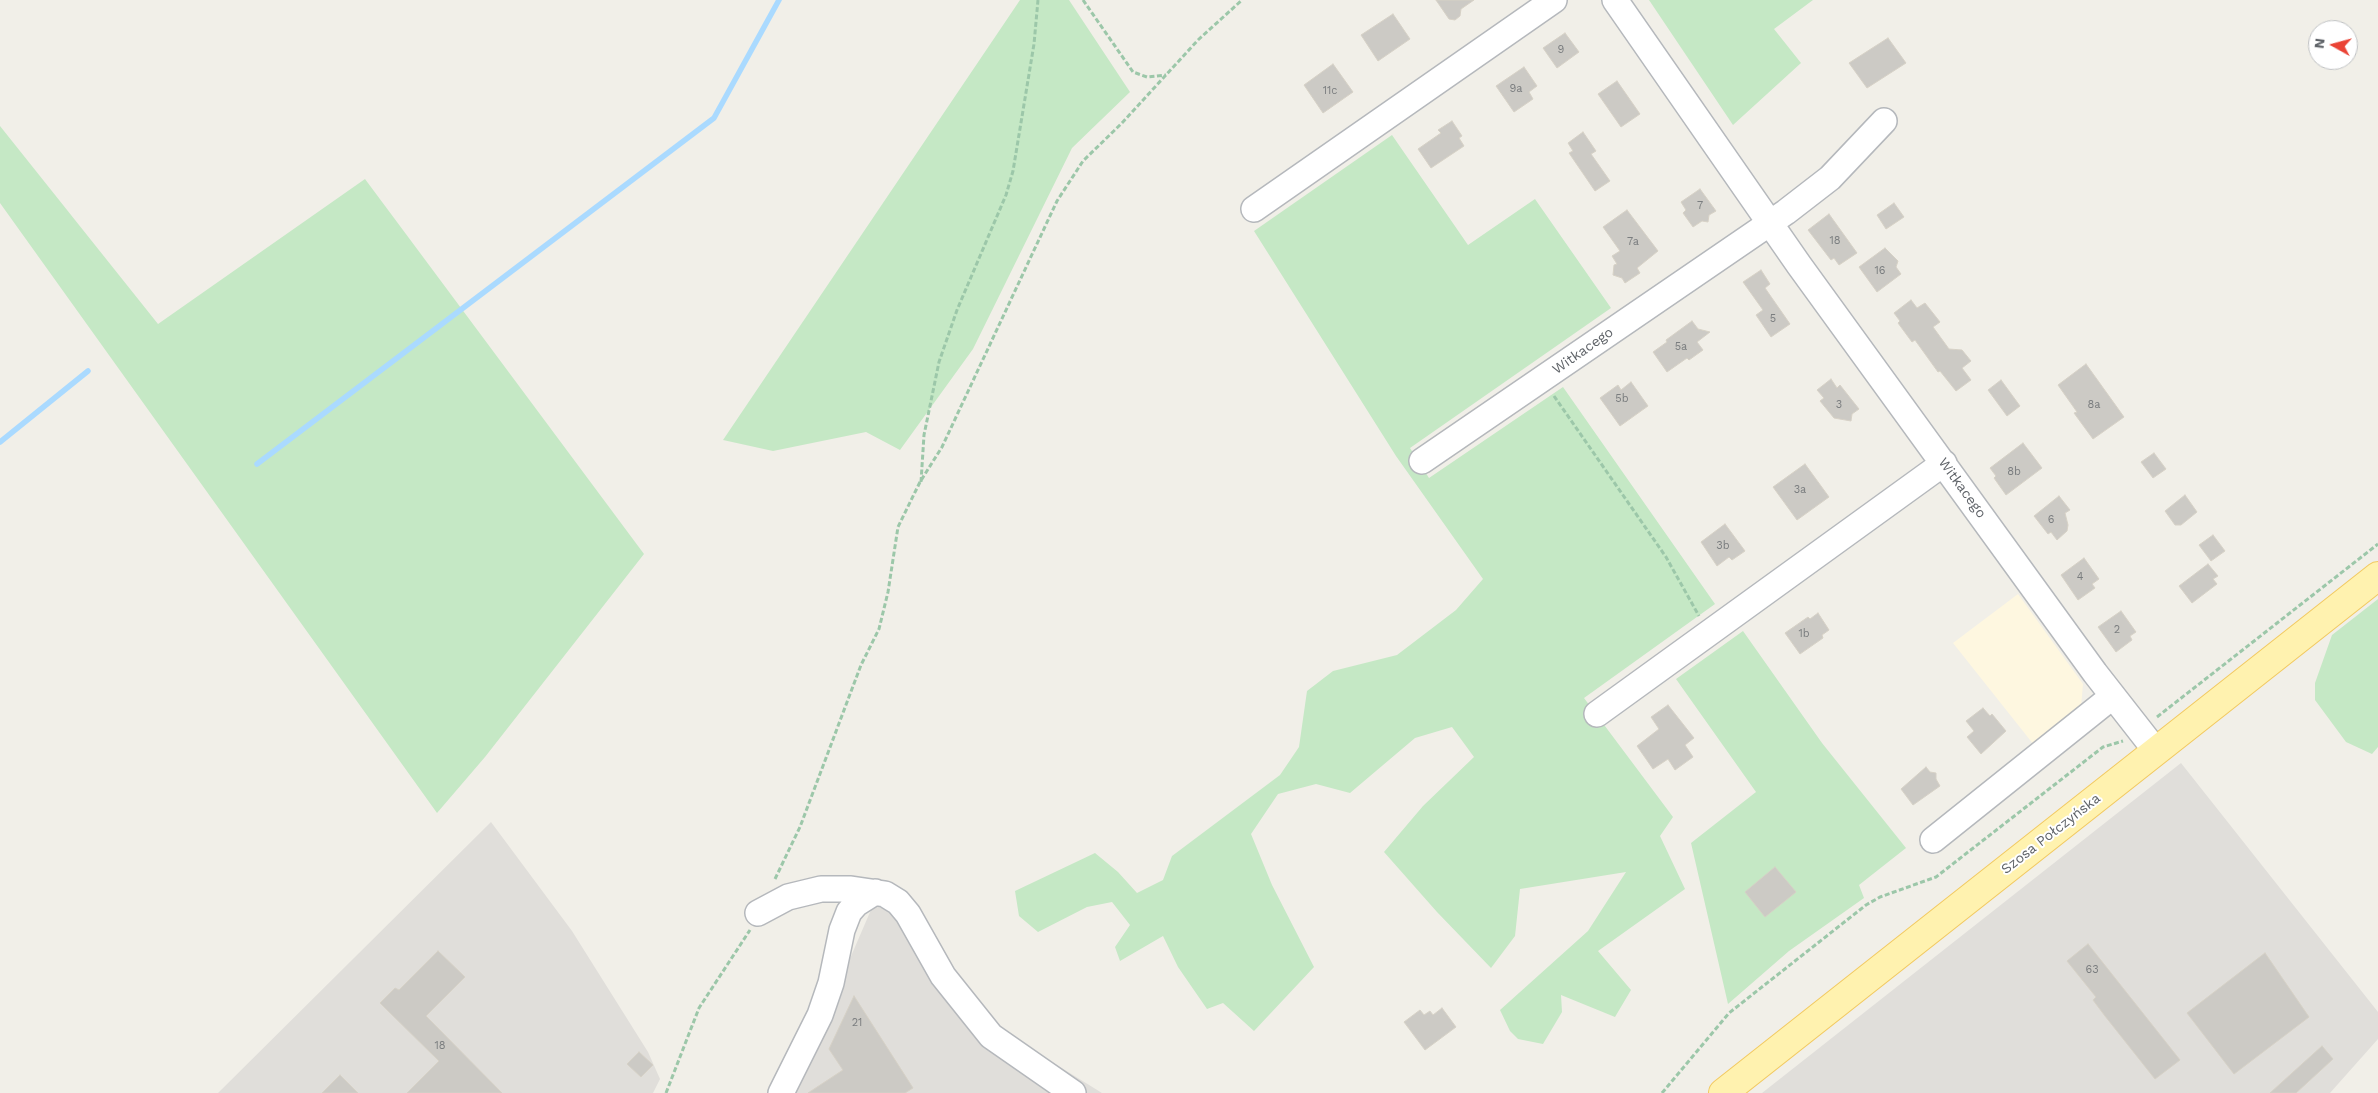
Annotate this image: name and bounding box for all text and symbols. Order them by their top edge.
north arrow [2308,20,2358,70]
text: N [2311,37,2328,49]
house number: 9 [1558,43,1564,57]
house number: 9a [1509,82,1523,96]
house number: 11c [1323,84,1337,98]
house number: 7 [1697,199,1703,213]
house number: 18 [1829,234,1841,248]
house number: 7a [1627,235,1639,249]
house number: 16 [1875,264,1885,278]
house number: 5 [1770,312,1776,326]
street label: Witkacego [1549,324,1617,378]
house number: 5a [1675,340,1687,354]
house number: 5b [1615,392,1629,406]
house number: 3 [1836,398,1842,412]
house number: 8a [2087,398,2101,412]
street label: Witkacego [1934,455,1990,521]
house number: 8b [2007,465,2021,479]
house number: 3a [1794,483,1806,497]
house number: 6 [2048,513,2054,527]
house number: 3b [1716,539,1730,553]
house number: 4 [2077,570,2083,584]
house number: 2 [2114,623,2120,637]
house number: 1b [1798,627,1810,641]
street label: Szosa Połczyńska [1998,790,2104,878]
house number: 63 [2085,963,2099,977]
house number: 21 [852,1016,862,1030]
house number: 18 [434,1039,446,1053]

